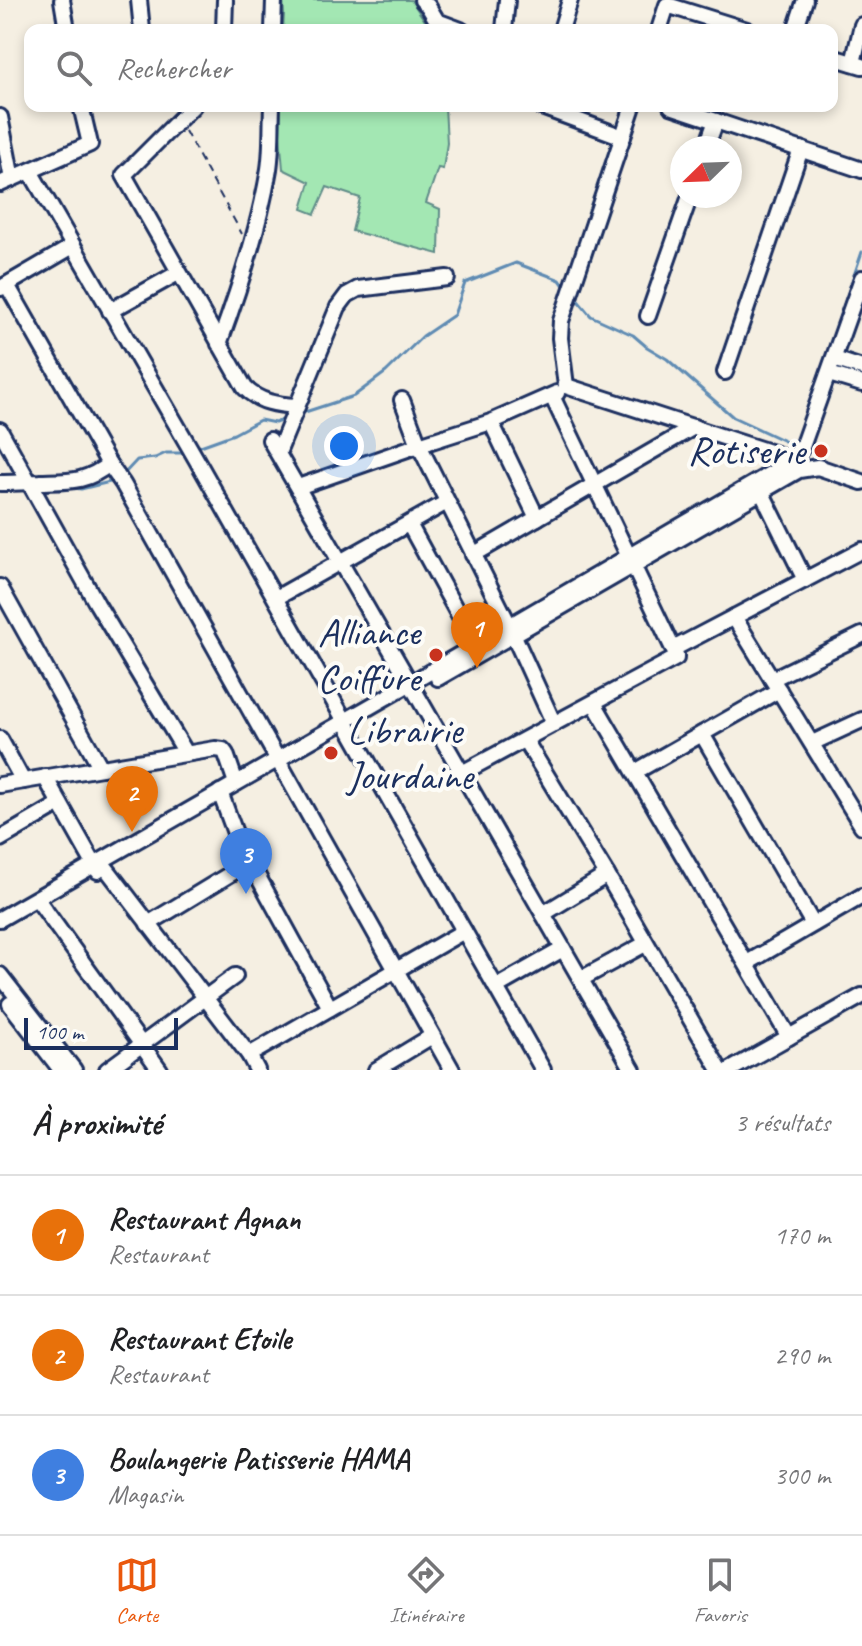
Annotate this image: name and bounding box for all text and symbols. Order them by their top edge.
search box [24,24,838,112]
icon: search [52,46,96,90]
text: Rechercher [116,49,231,87]
north arrow [670,136,742,208]
your location [324,426,364,466]
place label: Rotiserie [688,426,808,476]
marker: Rotiserie [812,442,830,460]
pin: 1 [451,602,503,668]
place label: Alliance Coiffure [317,607,423,703]
marker: Alliance Coiffure [427,646,445,664]
place label: Librairie Jourdaine [345,705,476,801]
marker: Librairie Jourdaine [322,744,340,762]
pin: 2 [106,766,158,832]
pin: 3 [220,828,272,894]
scale bar [24,1014,178,1050]
text: 100 m [36,1018,83,1046]
text: À proximité [32,1101,161,1144]
text: 3 résultats [735,1106,830,1139]
text: Restaurant Agnan [108,1200,300,1238]
text: 1 [52,1219,64,1252]
text: 170 m [774,1219,830,1252]
text: Restaurant [108,1238,209,1271]
text: Restaurant Etoile [108,1320,291,1358]
text: 2 [52,1339,64,1372]
text: 290 m [774,1339,830,1372]
text: Restaurant [108,1358,209,1391]
text: Boulangerie Patisserie HAMA [108,1440,409,1478]
text: 3 [52,1459,64,1492]
text: 300 m [774,1459,830,1492]
text: Magasin [108,1478,183,1511]
tab: Carte [115,1553,159,1629]
tab: Itinéraire [389,1553,464,1629]
tab: Favoris [694,1553,747,1629]

